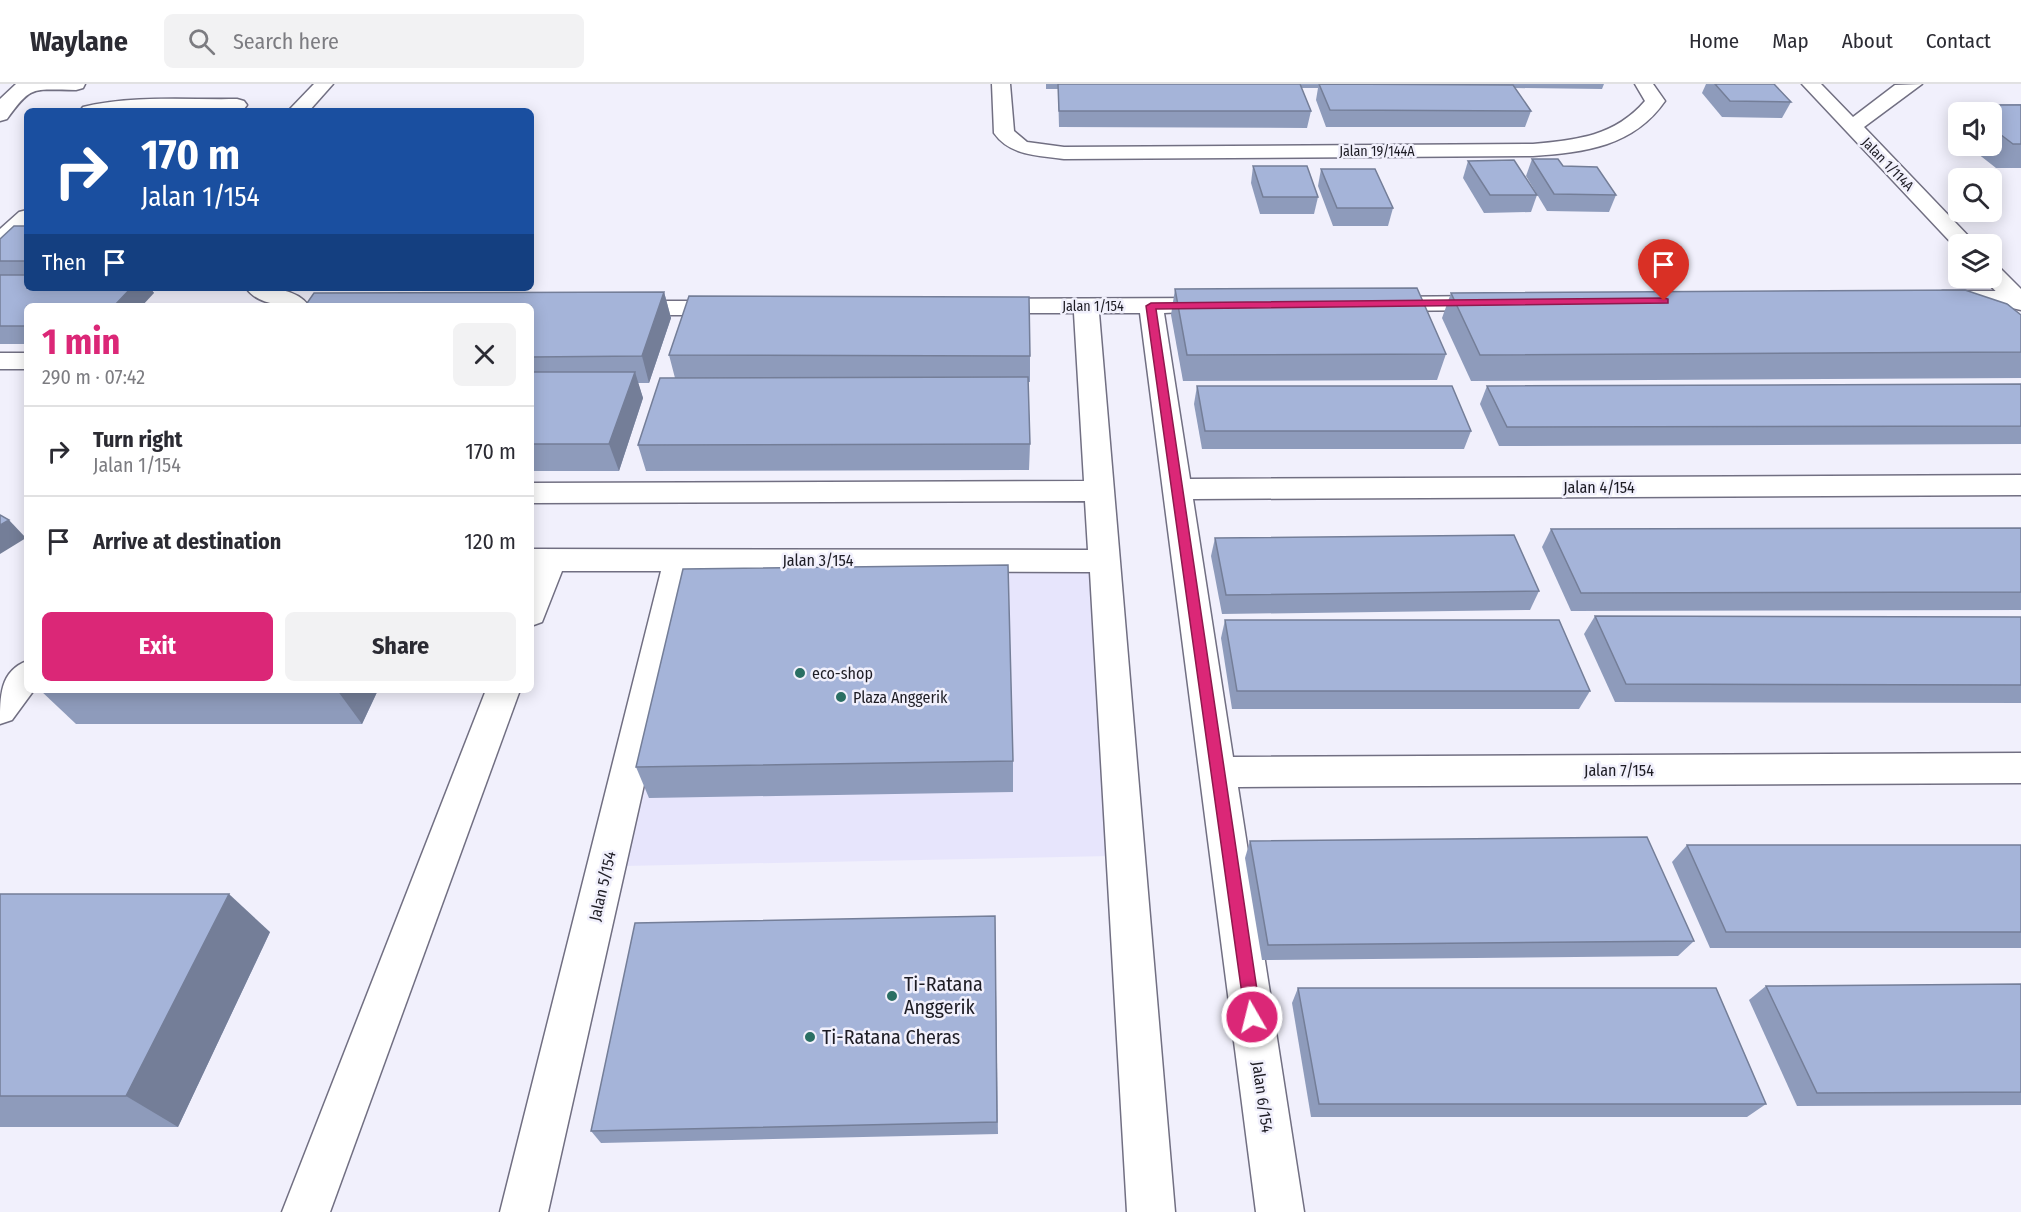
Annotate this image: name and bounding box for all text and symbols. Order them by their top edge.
search box [164,14,584,68]
text: Waylane [30,25,128,58]
icon: search [185,25,218,58]
text: Search here [233,28,339,55]
text: Home [1689,28,1739,54]
text: Map [1772,28,1809,54]
text: About [1842,28,1893,54]
text: Contact [1926,28,1991,54]
map controls [1948,102,2002,288]
button: sound [1948,102,2002,156]
text: 170 m [141,130,240,180]
icon: right [42,132,120,210]
street label: Jalan 1/114A [1858,134,1918,195]
street label: Jalan 19/144A [1339,143,1415,160]
button: search [1948,168,2002,222]
text: Jalan 1/154 [141,181,260,213]
button: layers [1948,234,2002,288]
pin [1638,239,1689,301]
icon: arrive [98,246,131,279]
icon: arrive [1647,248,1680,281]
text: Then [42,249,86,276]
street label: Jalan 1/154 [1062,298,1124,315]
text: 1 min [42,320,120,364]
button: close [453,323,516,386]
text: 290 m · 07:42 [42,365,145,389]
text: Turn right [93,426,182,453]
icon: right [42,435,75,468]
text: 170 m [465,438,516,465]
text: Jalan 1/154 [93,453,181,477]
street label: Jalan 4/154 [1563,478,1635,497]
icon: arrive [42,525,75,558]
text: Arrive at destination [93,528,281,555]
text: 120 m [464,528,516,555]
street label: Jalan 3/154 [783,551,854,570]
button: Exit [42,612,273,681]
button: Share [285,612,516,681]
place label: eco-shop [812,664,873,683]
marker: eco-shop [793,666,807,680]
place label: Plaza Anggerik [853,688,948,707]
marker: Plaza Anggerik [834,690,848,704]
street label: Jalan 7/154 [1584,761,1654,780]
street label: Jalan 5/154 [585,849,620,923]
place label: Ti-Ratana Anggerik [904,972,983,1019]
position arrow [1220,985,1284,1049]
marker: Ti-Ratana Anggerik [885,989,899,1003]
place label: Ti-Ratana Cheras [822,1025,960,1049]
marker: Ti-Ratana Cheras [803,1030,817,1044]
street label: Jalan 6/154 [1248,1060,1277,1134]

